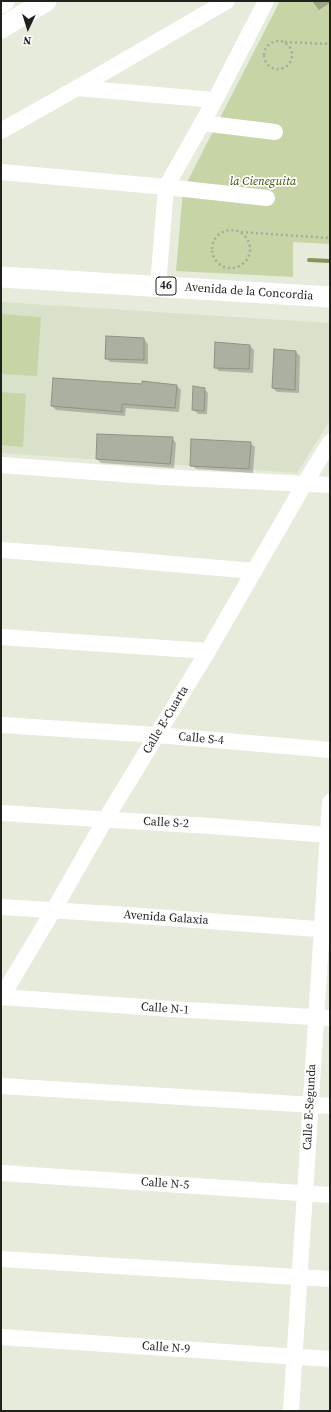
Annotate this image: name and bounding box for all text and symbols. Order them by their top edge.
north arrow [8,8,48,48]
text: N [23,33,32,48]
park label: la Cieneguita [230,175,296,189]
road number: 46 [156,277,176,295]
street label: Avenida de la Concordia [184,280,314,304]
street label: Calle E-Cuarta [140,683,192,757]
street label: Calle S-4 [178,730,224,748]
street label: Calle S-2 [143,815,189,831]
street label: Avenida Galaxia [123,908,209,928]
street label: Calle N-1 [140,1000,190,1018]
street label: Calle E-Segunda [301,1064,319,1150]
street label: Calle N-5 [140,1175,190,1193]
street label: Calle N-9 [141,1339,191,1357]

